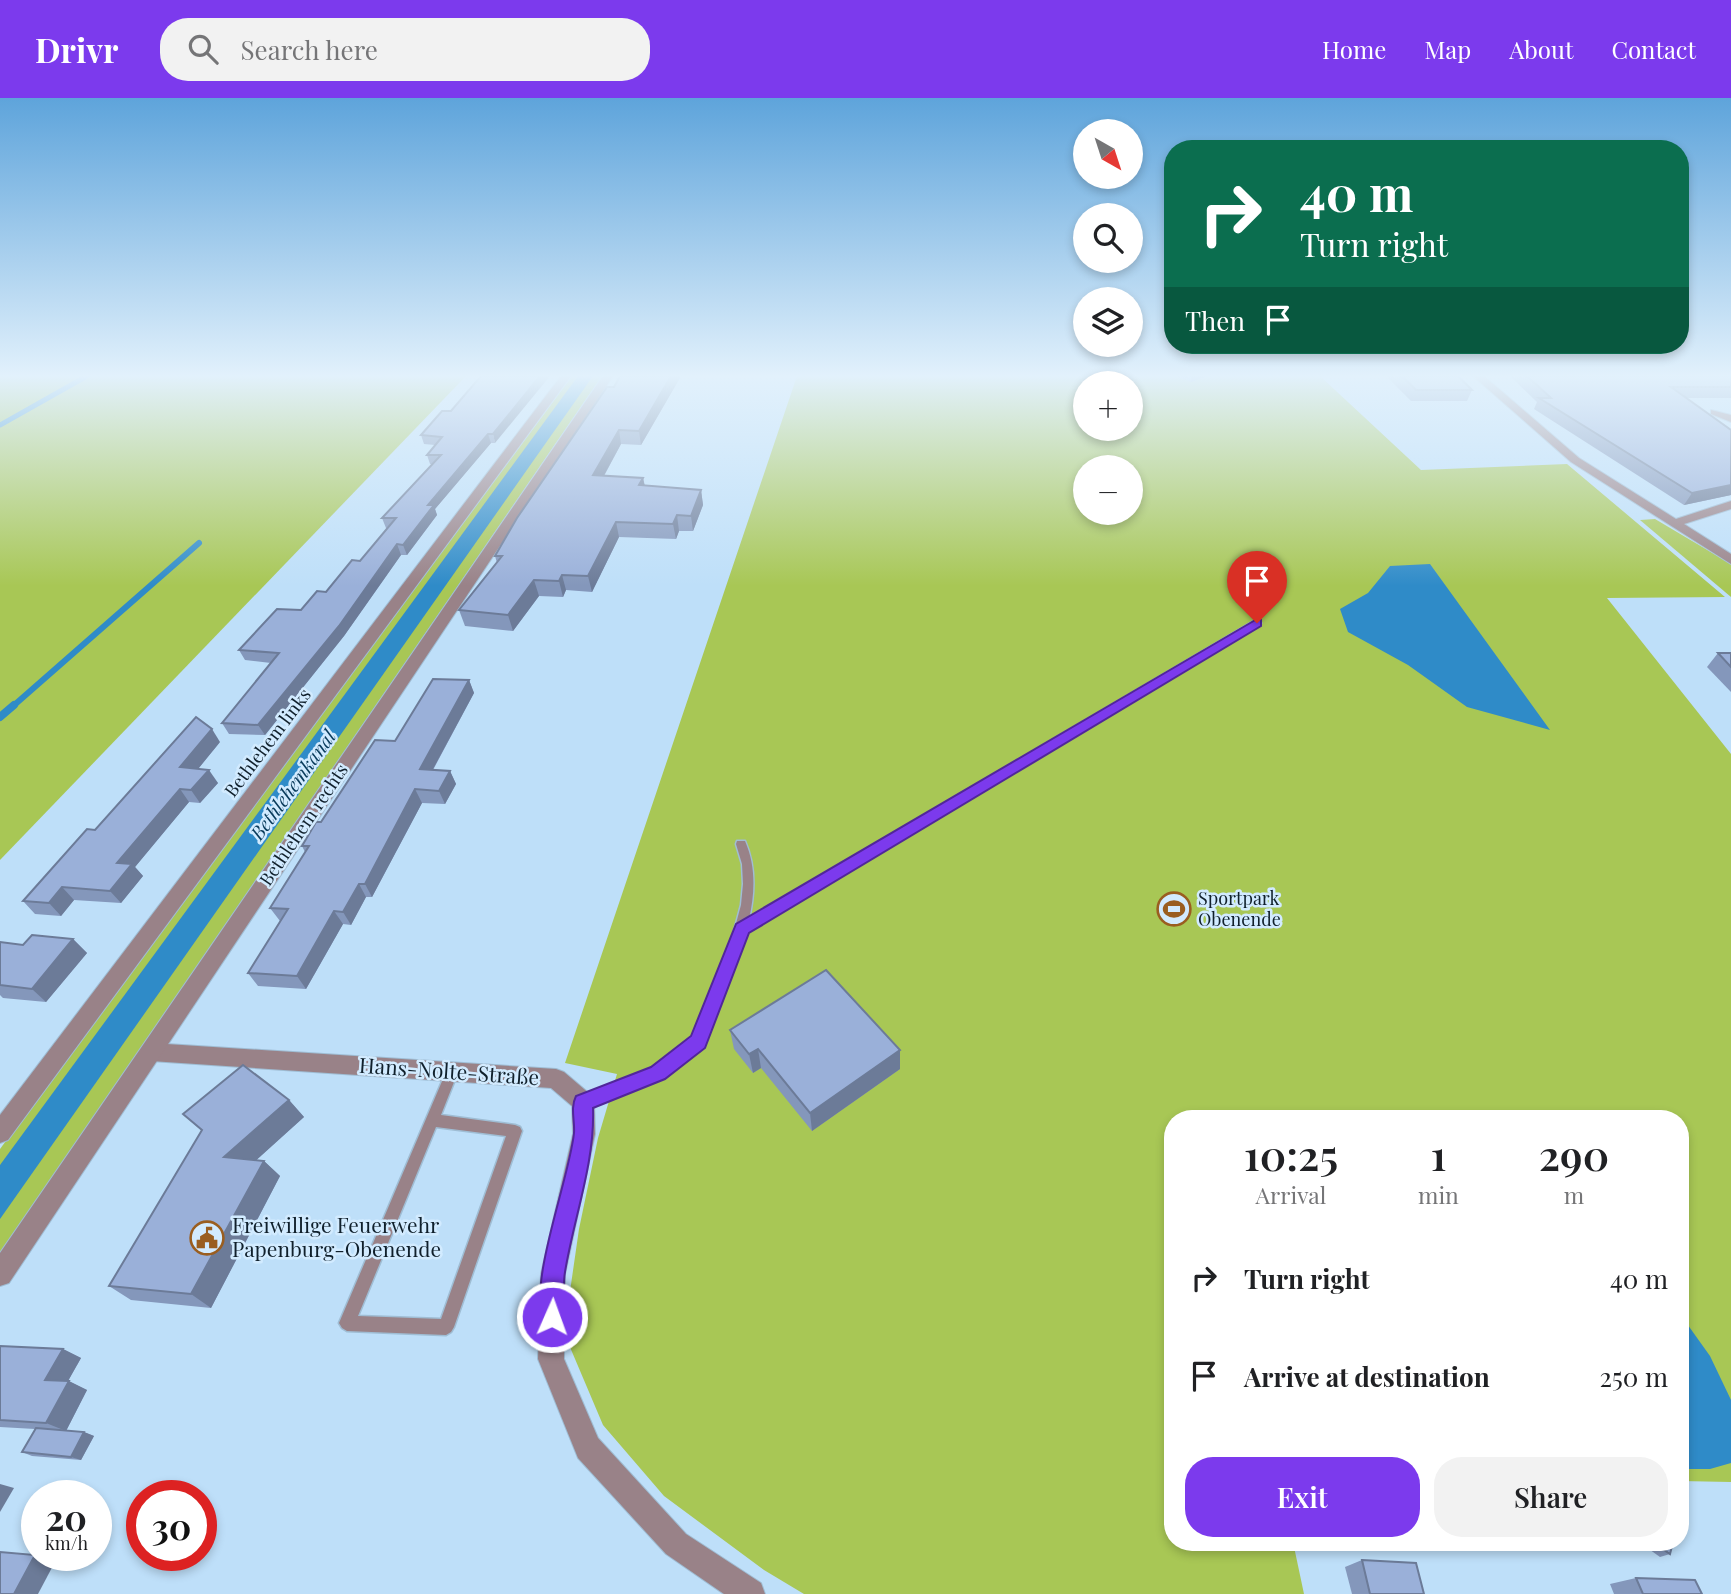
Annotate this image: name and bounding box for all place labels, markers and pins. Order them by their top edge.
pin [1227,551,1287,623]
place label: Sportpark Obenende [1198,886,1281,931]
sports icon: Sportpark Obenende [1155,890,1193,928]
place label: Freiwillige Feuerwehr Papenburg-Obenende [232,1210,441,1262]
public building icon: Freiwillige Feuerwehr Papenburg-Obenende [188,1219,226,1257]

